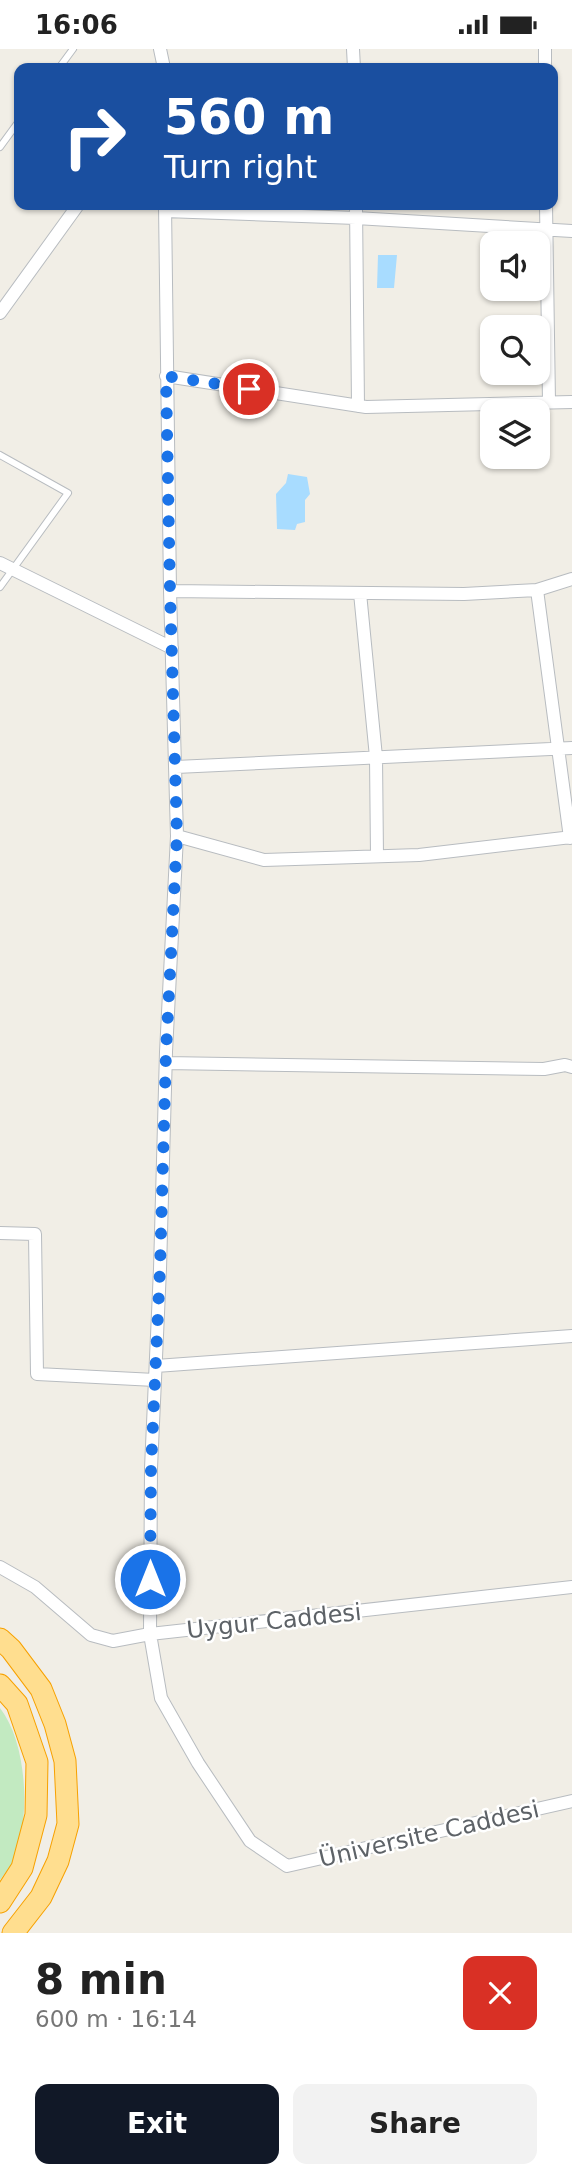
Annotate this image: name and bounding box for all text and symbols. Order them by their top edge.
text: 16:06 [35,10,118,40]
text: 560 m [164,89,334,146]
icon: right [49,91,140,182]
text: Turn right [164,148,317,186]
map controls [480,231,550,469]
button: sound [480,231,550,301]
button: search [480,315,550,385]
pin [219,359,279,419]
icon: arrive [230,370,268,408]
button: layers [480,399,550,469]
position arrow [113,1542,187,1616]
street label: Uygur Caddesi [185,1598,363,1644]
street label: Üniversite Caddesi [316,1794,542,1873]
text: 8 min [35,1955,167,2004]
button: close [463,1956,537,2030]
text: 600 m · 16:14 [35,2006,197,2032]
button: Exit [35,2084,279,2164]
button: Share [293,2084,537,2164]

